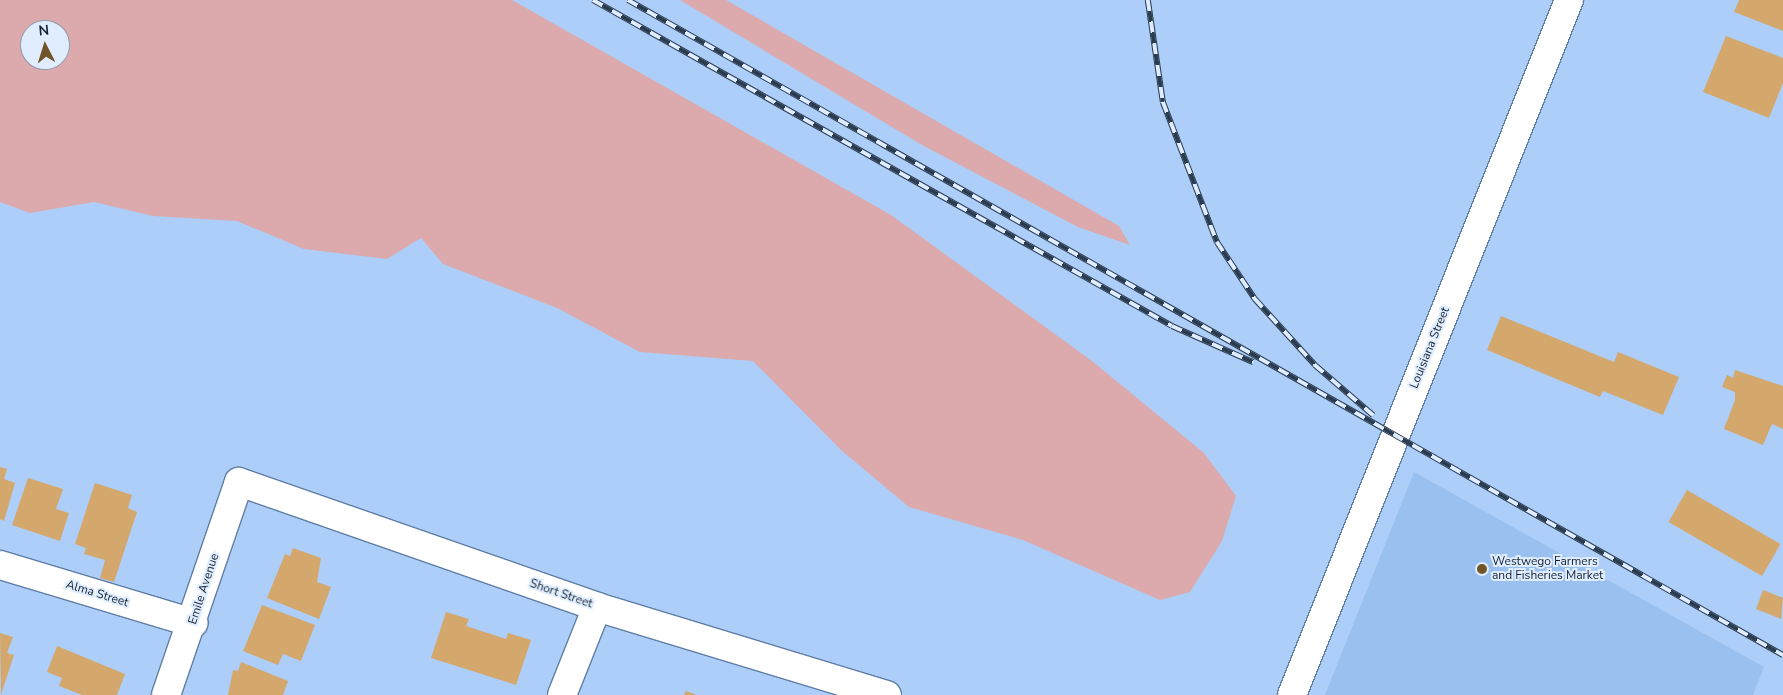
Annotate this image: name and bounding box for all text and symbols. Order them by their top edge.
north arrow [20,20,70,70]
text: N [38,21,50,40]
street label: Louisiana Street [1407,305,1453,391]
street label: Emile Avenue [186,552,222,626]
place label: Westwego Farmers and Fisheries Market [1492,555,1603,583]
marker: Westwego Farmers and Fisheries Market [1476,563,1488,575]
street label: Short Street [528,577,594,611]
street label: Alma Street [64,578,130,610]

